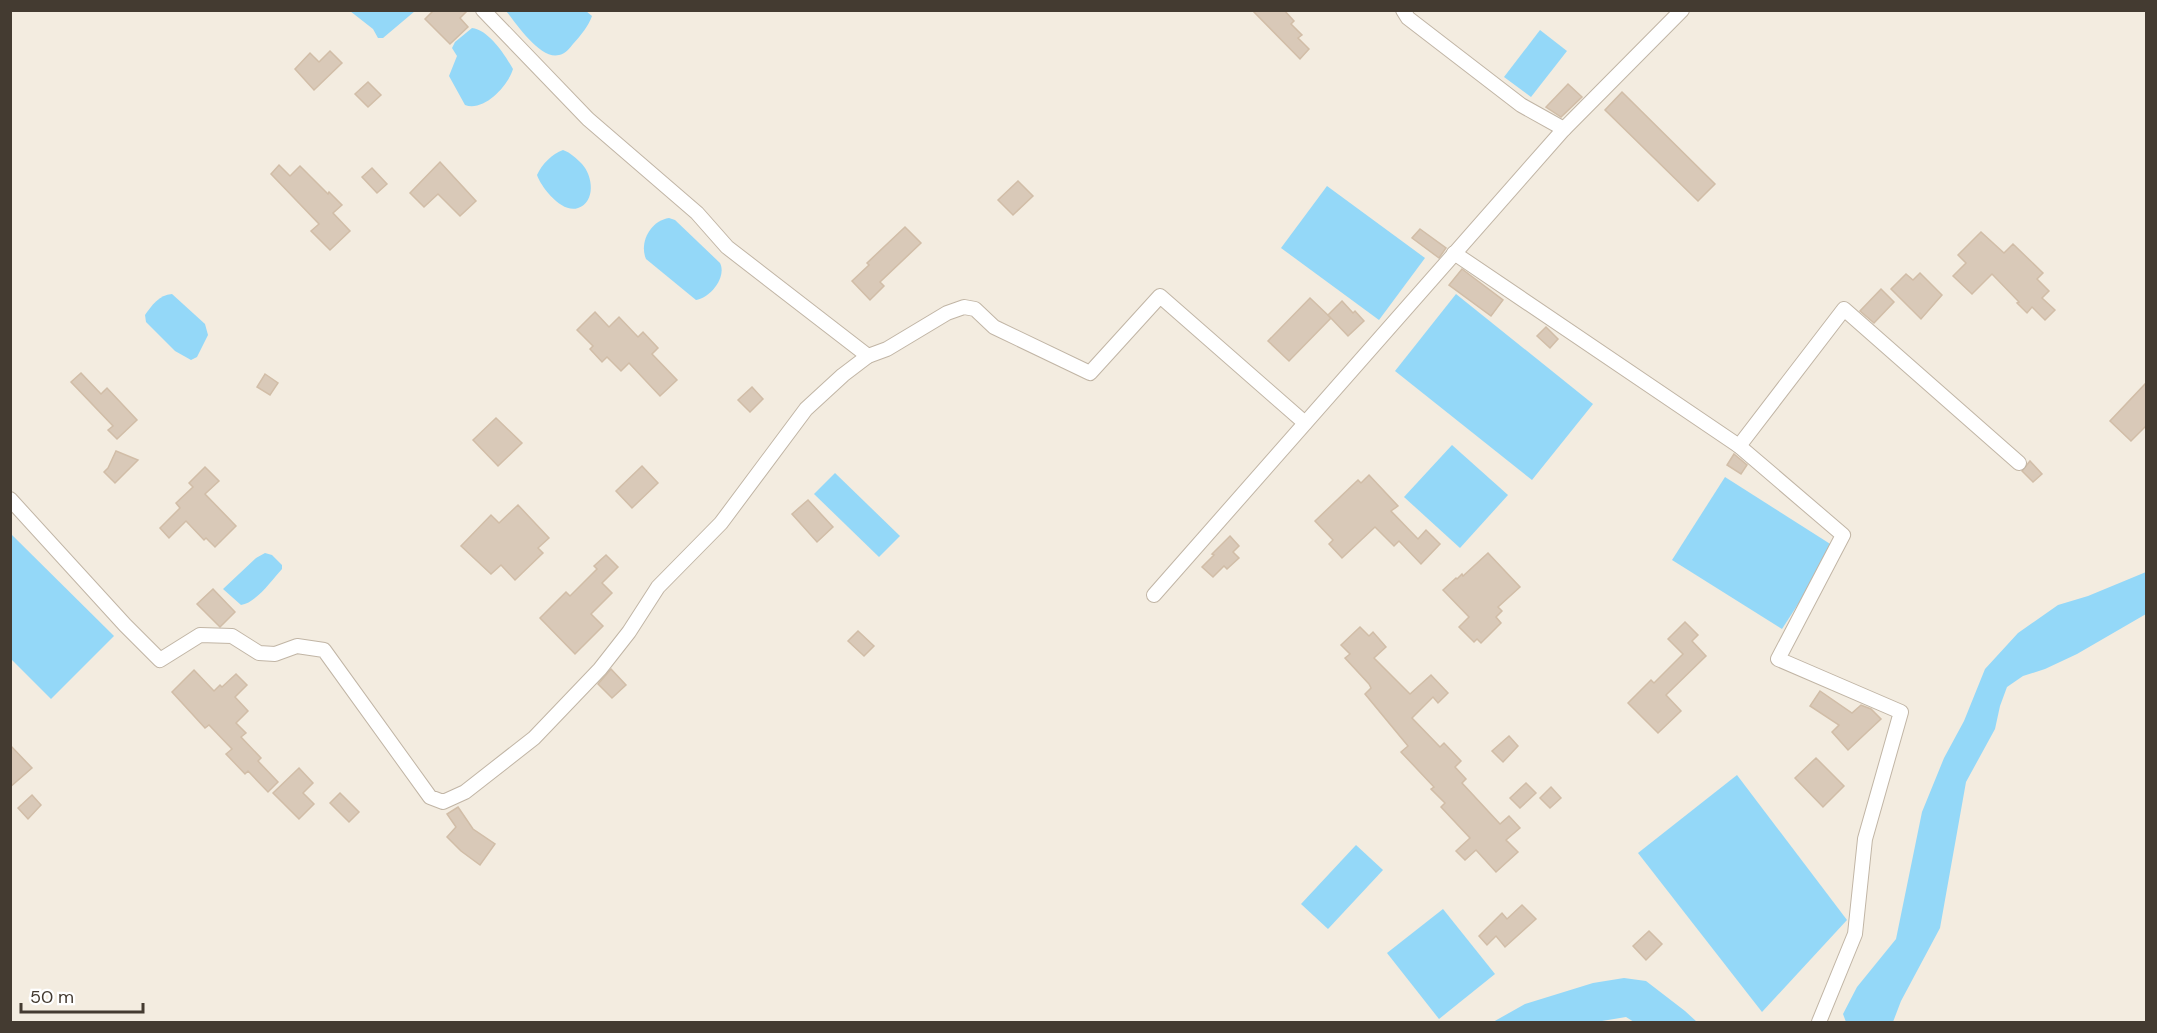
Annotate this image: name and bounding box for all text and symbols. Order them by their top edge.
scale bar [21,976,142,1014]
text: 50 m [30,985,74,1009]

